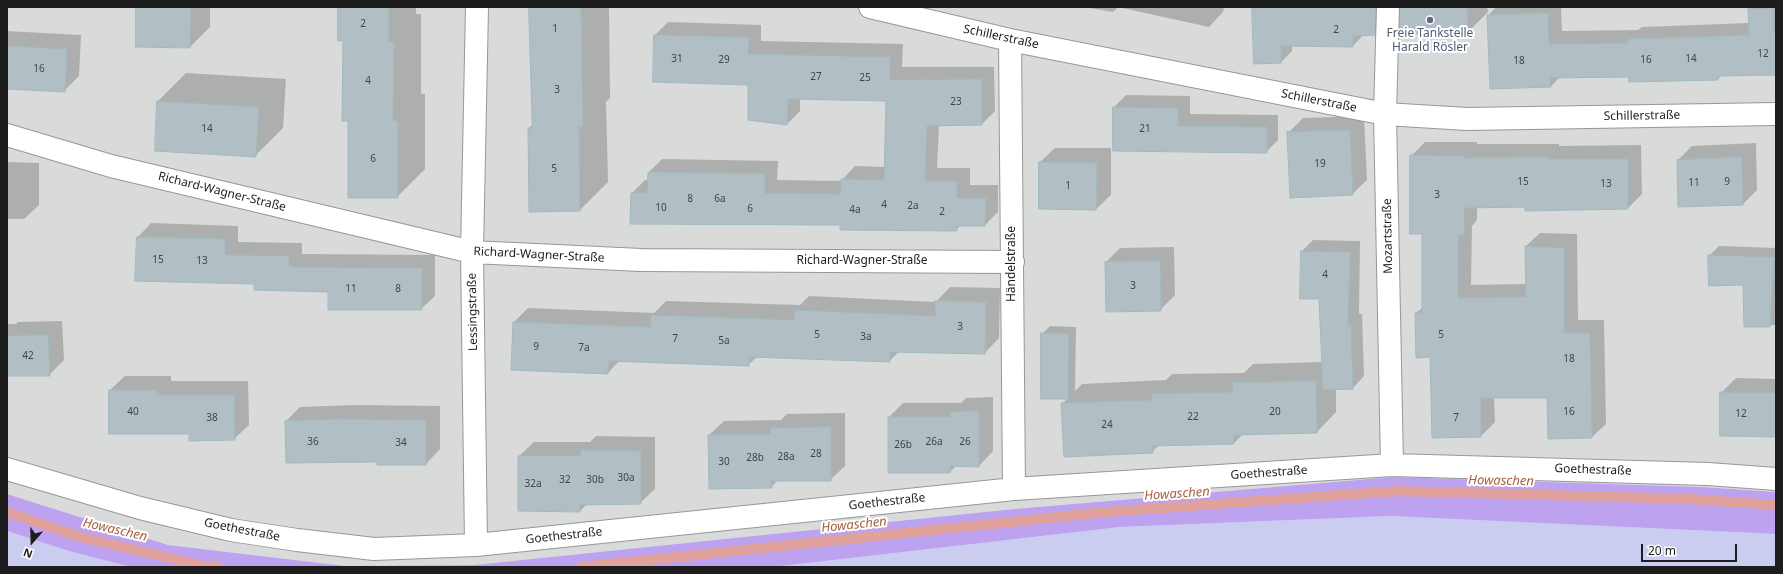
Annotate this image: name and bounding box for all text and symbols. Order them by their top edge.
marker: Freie Tankstelle Harald Rösler [1425,15,1435,25]
house number: 2 [360,18,366,30]
street label: Schillerstraße [962,22,1040,52]
house number: 1 [552,23,558,35]
house number: 2 [1333,24,1339,36]
place label: Freie Tankstelle Harald Rösler [1387,27,1473,55]
house number: 12 [1757,48,1769,60]
house number: 31 [671,53,683,65]
house number: 14 [1685,53,1697,65]
house number: 29 [718,54,730,66]
house number: 16 [1640,54,1652,66]
house number: 18 [1513,55,1525,67]
house number: 16 [33,63,45,75]
house number: 27 [810,71,822,83]
house number: 25 [859,72,871,84]
house number: 4 [365,75,371,87]
house number: 3 [554,84,560,96]
street label: Schillerstraße [1280,87,1358,115]
house number: 23 [950,96,962,108]
street label: Schillerstraße [1604,108,1680,124]
house number: 14 [201,123,213,135]
house number: 21 [1139,123,1151,135]
house number: 6 [370,153,376,165]
house number: 19 [1314,158,1326,170]
house number: 5 [551,163,557,175]
street label: Richard-Wagner-Straße [157,169,287,215]
house number: 15 [1517,176,1529,188]
house number: 9 [1724,176,1730,188]
house number: 11 [1688,177,1700,189]
house number: 13 [1600,178,1612,190]
house number: 1 [1065,180,1071,192]
house number: 3 [1434,189,1440,201]
house number: 8 [687,193,693,205]
house number: 6a [714,193,726,205]
street label: Mozartstraße [1380,198,1396,274]
house number: 4 [881,199,887,211]
house number: 2a [907,200,919,212]
house number: 10 [655,202,667,214]
house number: 6 [747,203,753,215]
house number: 4a [849,204,861,216]
house number: 2 [939,206,945,218]
street label: Händelstraße [1005,226,1019,302]
street label: Richard-Wagner-Straße [473,244,605,266]
house number: 15 [152,254,164,266]
street label: Richard-Wagner-Straße [796,254,928,268]
house number: 13 [196,255,208,267]
house number: 4 [1322,269,1328,281]
street label: Lessingstraße [465,273,481,351]
house number: 3 [1130,280,1136,292]
house number: 11 [345,283,357,295]
house number: 8 [395,283,401,295]
house number: 3 [957,321,963,333]
house number: 5 [814,329,820,341]
house number: 5 [1438,329,1444,341]
house number: 3a [860,331,872,343]
house number: 7 [672,333,678,345]
house number: 5a [718,335,730,347]
house number: 9 [533,341,539,353]
house number: 7a [578,342,590,354]
house number: 42 [22,350,34,362]
house number: 18 [1563,353,1575,365]
house number: 40 [127,406,139,418]
house number: 20 [1269,406,1281,418]
house number: 16 [1563,406,1575,418]
house number: 12 [1735,408,1747,420]
house number: 22 [1187,411,1199,423]
house number: 38 [206,412,218,424]
house number: 7 [1453,412,1459,424]
house number: 24 [1101,419,1113,431]
house number: 36 [307,436,319,448]
house number: 26a [925,436,943,448]
house number: 26 [959,436,971,448]
house number: 34 [395,437,407,449]
house number: 26b [894,439,912,451]
house number: 28 [810,448,822,460]
house number: 28a [777,451,795,463]
house number: 28b [746,452,764,464]
house number: 30 [718,456,730,468]
street label: Goethestraße [1554,461,1632,479]
street label: Goethestraße [1230,463,1308,483]
house number: 30a [617,472,635,484]
water label: Howaschen [1468,473,1534,489]
house number: 32 [559,474,571,486]
house number: 30b [586,474,604,486]
house number: 32a [524,478,542,490]
water label: Howaschen [1144,484,1210,504]
street label: Goethestraße [848,491,926,513]
water label: Howaschen [821,514,887,536]
water label: Howaschen [81,515,149,545]
street label: Goethestraße [203,516,281,544]
north arrow [12,522,52,562]
street label: Goethestraße [525,525,603,547]
scale bar [1643,536,1739,562]
text: 20 m [1648,542,1676,559]
text: N [21,545,35,562]

